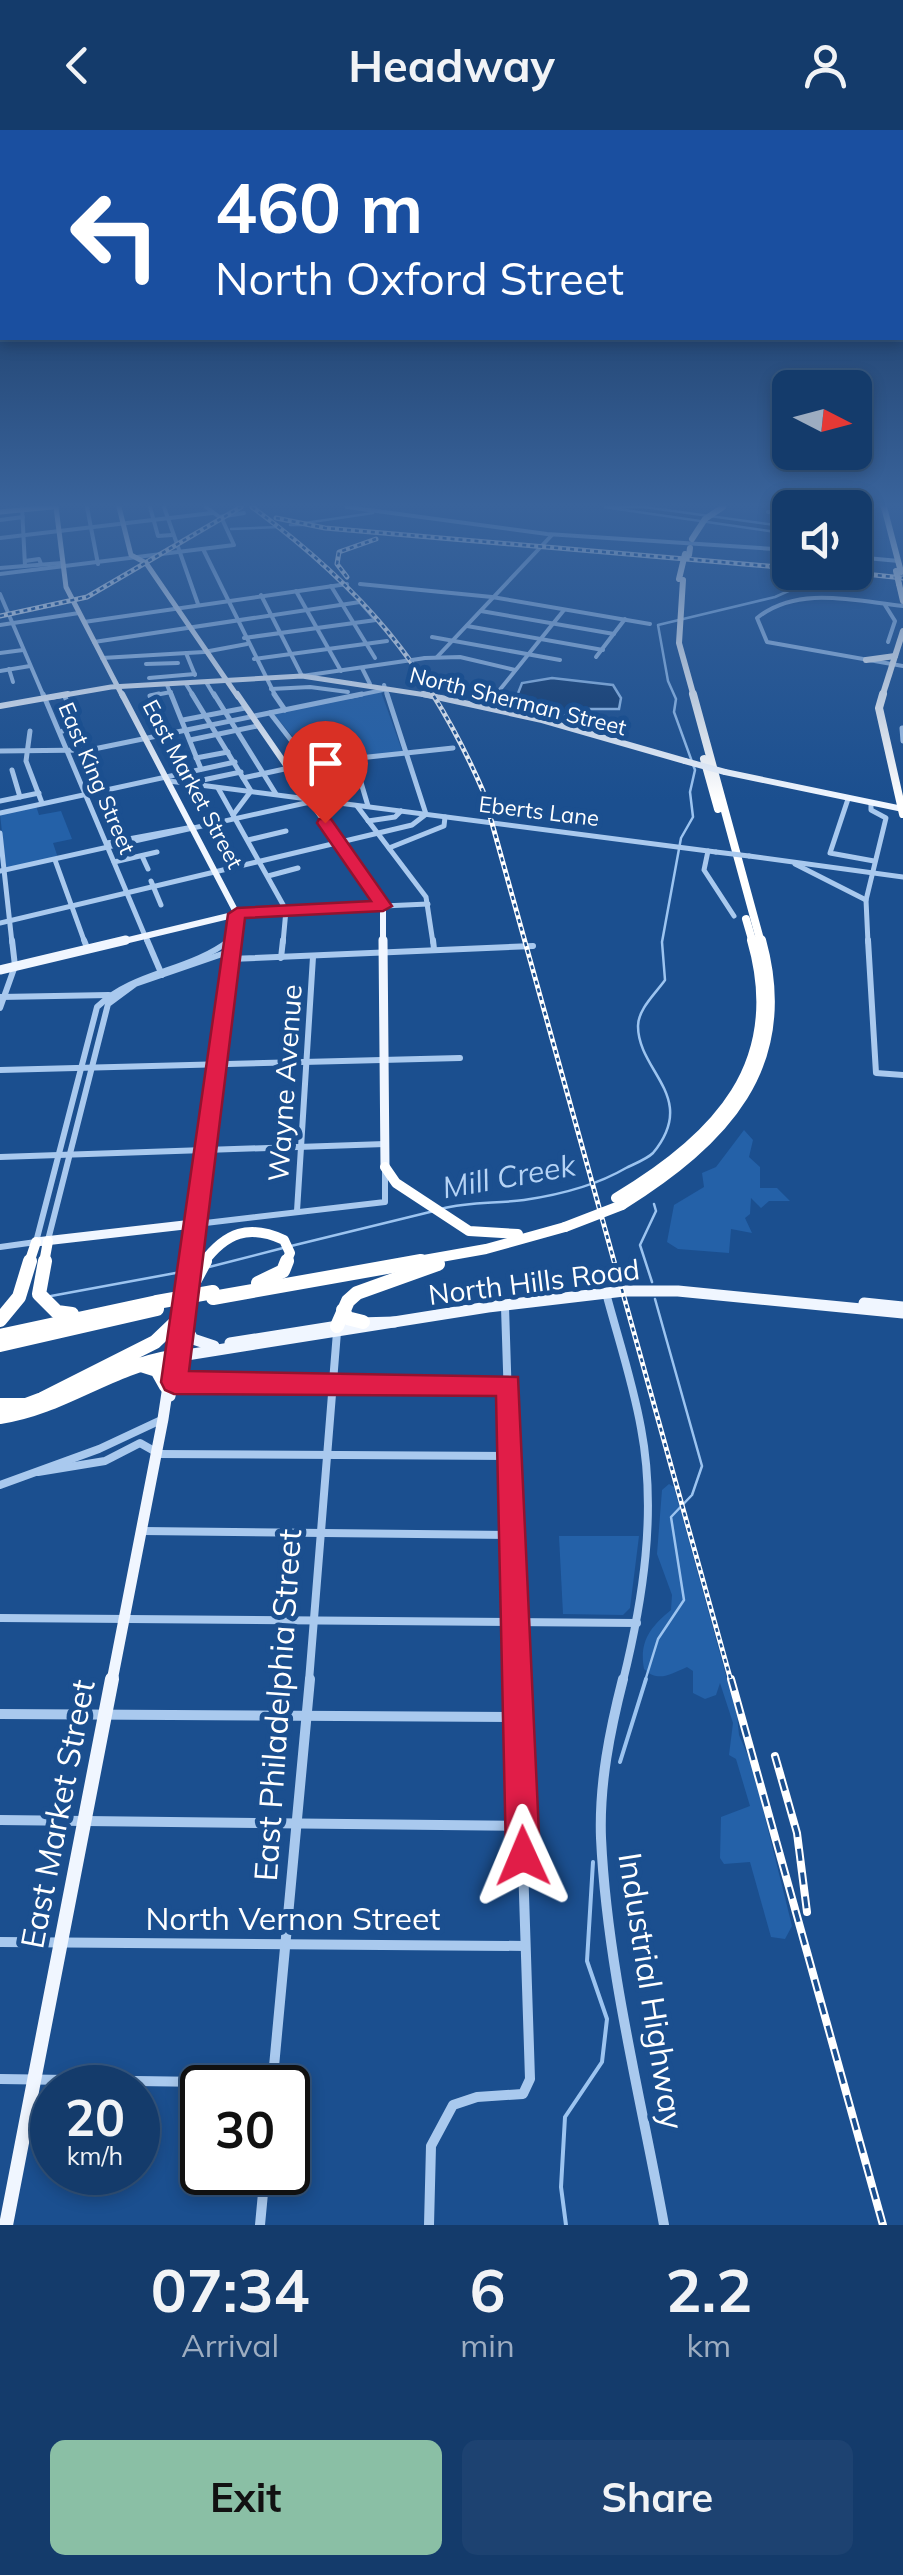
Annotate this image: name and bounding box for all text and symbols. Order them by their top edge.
text: Headway [348,37,555,93]
icon: back [50,38,105,93]
icon: person [798,38,853,93]
text: 460 m [215,163,423,251]
icon: left [50,170,180,300]
text: North Oxford Street [215,250,624,306]
north arrow [772,370,872,470]
map controls [772,370,872,590]
button: sound [772,490,872,590]
street label: North Sherman Street [407,661,630,742]
street label: East Market Street [137,695,250,874]
street label: East King Street [52,698,142,858]
pin [283,721,368,824]
icon: arrive [298,736,353,791]
street label: Eberts Lane [477,790,601,832]
street label: Wayne Avenue [260,983,309,1183]
water label: Mill Creek [439,1145,580,1206]
street label: North Hills Road [426,1251,642,1312]
street label: East Philadelphia Street [245,1528,309,1882]
street label: East Market Street [11,1676,103,1952]
position arrow [471,1804,575,1908]
street label: Industrial Highway [610,1850,694,2132]
street label: North Vernon Street [145,1898,441,1938]
speed limit sign: 30 [180,2065,310,2195]
text: 20 [65,2086,125,2149]
text: km/h [67,2140,123,2171]
text: 07:34 [151,2252,310,2327]
text: 6 [470,2252,506,2327]
text: 2.2 [665,2252,752,2327]
text: Arrival [181,2325,279,2365]
text: min [460,2325,515,2365]
text: km [687,2325,731,2365]
button: Exit [50,2440,442,2555]
button: Share [462,2440,853,2555]

